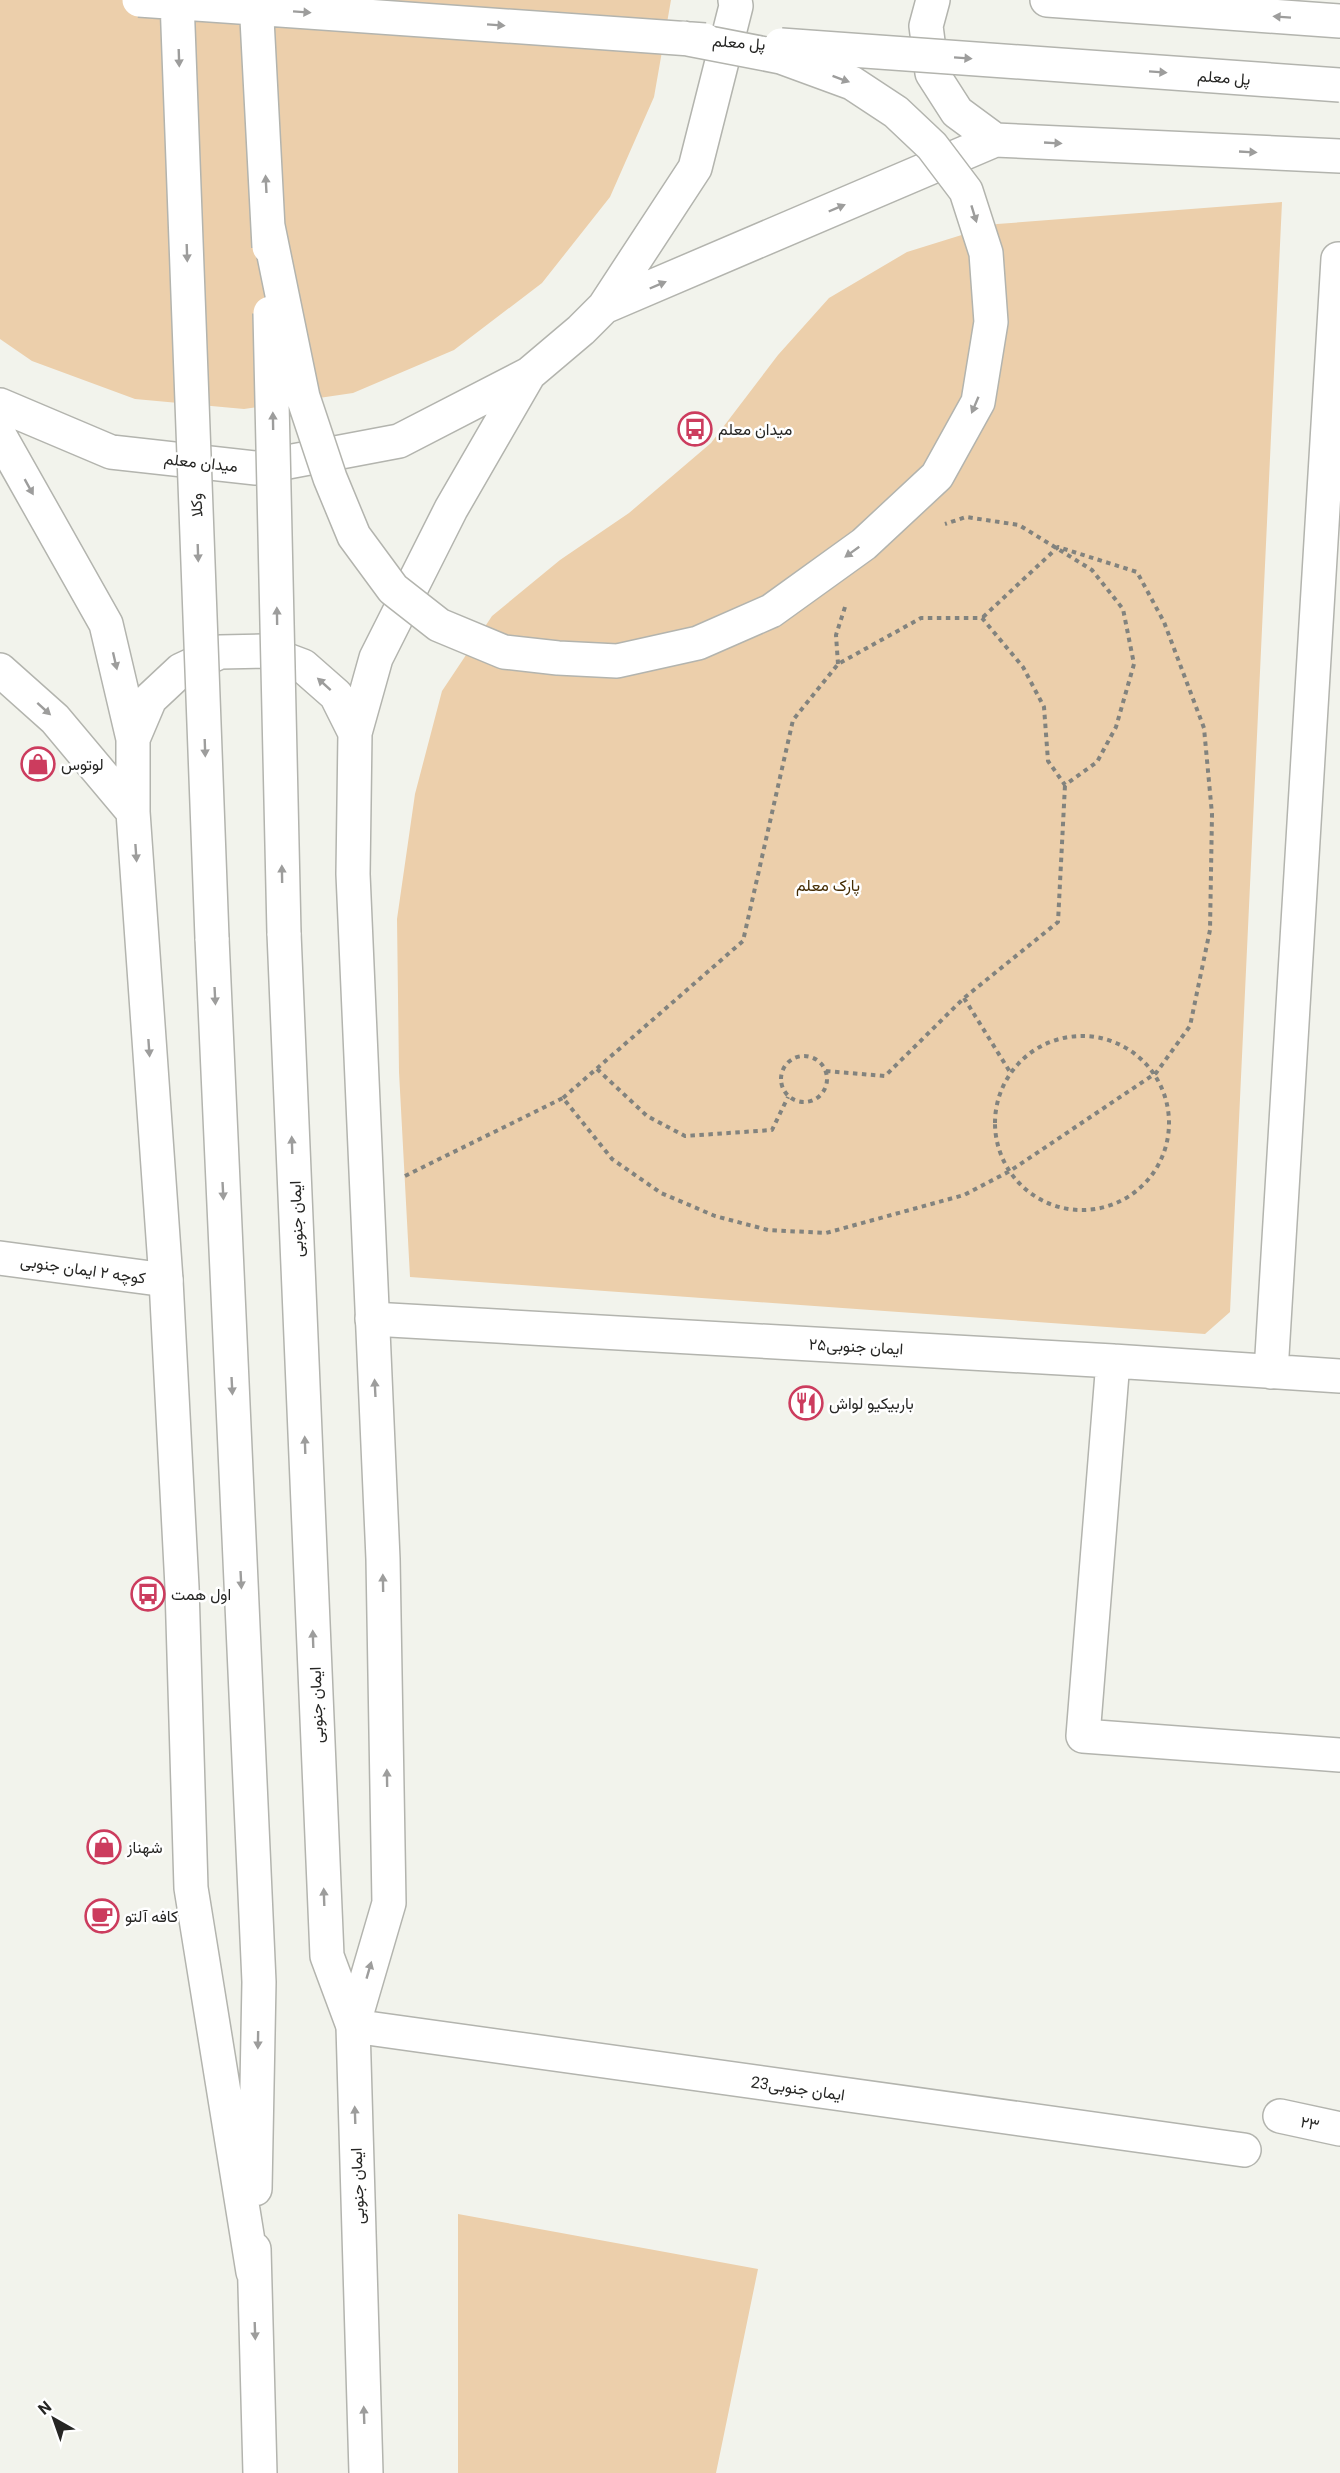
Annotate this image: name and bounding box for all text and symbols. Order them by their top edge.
one-way arrow [292,7,311,16]
one-way arrow [1272,12,1291,22]
one-way arrow [487,21,506,30]
street label: پل معلم [712,31,766,56]
one-way arrow [175,49,184,68]
one-way arrow [954,54,973,63]
street label: پل معلم [1197,66,1251,91]
one-way arrow [1148,67,1167,77]
one-way arrow [832,74,850,84]
one-way arrow [1044,138,1063,147]
one-way arrow [1238,147,1257,156]
one-way arrow [261,175,271,194]
one-way arrow [828,203,846,213]
one-way arrow [969,205,979,223]
one-way arrow [182,244,191,263]
one-way arrow [649,280,667,290]
one-way arrow [970,397,980,415]
bus stop icon: میدان معلم [677,411,713,447]
one-way arrow [268,412,277,431]
place label: میدان معلم [718,420,792,440]
street label: میدان معلم [163,449,239,477]
one-way arrow [24,479,34,496]
street label: وکلا [187,493,207,517]
one-way arrow [193,544,202,563]
one-way arrow [844,546,860,558]
one-way arrow [272,607,282,626]
one-way arrow [110,651,120,670]
one-way arrow [317,678,332,691]
one-way arrow [36,702,51,715]
one-way arrow [200,738,210,757]
shop icon: لوتوس [20,746,56,782]
place label: لوتوس [61,755,104,775]
one-way arrow [131,844,141,863]
one-way arrow [277,865,287,884]
park label: پارک معلم [796,876,860,897]
one-way arrow [210,987,219,1006]
one-way arrow [145,1038,154,1057]
one-way arrow [288,1135,297,1154]
street label: ایمان جنوبی [286,1180,308,1258]
one-way arrow [219,1181,228,1200]
street label: کوچه ۲ ایمان جنوبی [19,1251,147,1290]
street label: ایمان جنوبی۲۵ [808,1335,904,1359]
one-way arrow [228,1376,237,1395]
one-way arrow [371,1379,380,1398]
restaurant icon: باربیکیو لواش [788,1385,824,1421]
place label: باربیکیو لواش [829,1394,914,1414]
one-way arrow [301,1435,310,1454]
one-way arrow [236,1571,245,1590]
one-way arrow [379,1574,388,1593]
bus stop icon: اول همت [130,1576,166,1612]
place label: اول همت [171,1585,231,1605]
one-way arrow [309,1630,318,1649]
street label: ایمان جنوبی [306,1666,328,1744]
one-way arrow [382,1769,392,1788]
shop icon: شهناز [86,1829,122,1865]
place label: شهناز [126,1838,163,1858]
one-way arrow [320,1888,329,1907]
cafe icon: کافه آلتو [84,1898,120,1934]
place label: کافه آلتو [125,1907,178,1927]
one-way arrow [365,1961,374,1979]
one-way arrow [253,2031,262,2050]
street label: 23ایمان جنوبی [750,2073,846,2105]
one-way arrow [351,2105,360,2124]
street label: ۲۳ [1299,2112,1321,2135]
street label: ایمان جنوبی [347,2147,369,2225]
one-way arrow [250,2321,260,2340]
north arrow [24,2389,84,2449]
text: N [34,2397,55,2419]
one-way arrow [360,2405,369,2424]

